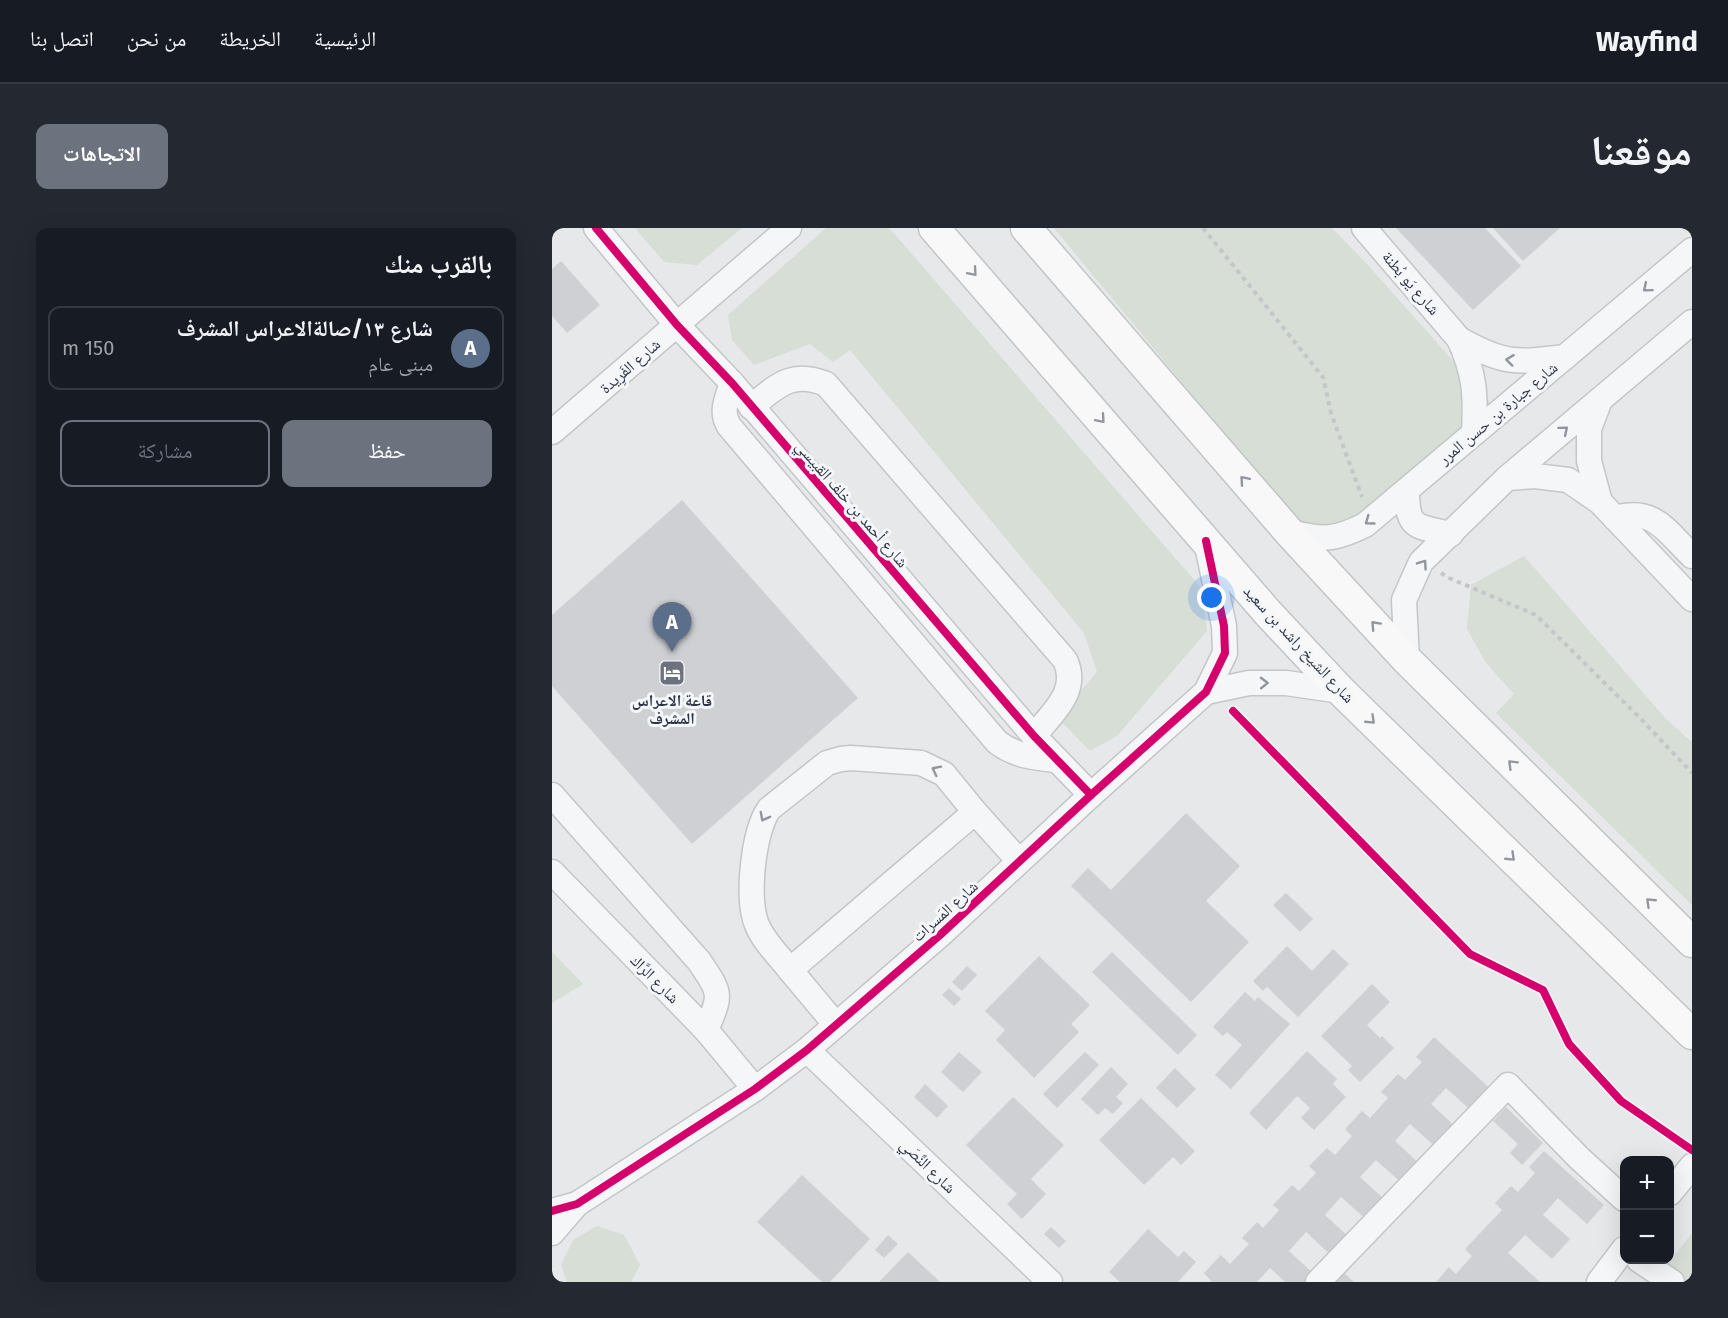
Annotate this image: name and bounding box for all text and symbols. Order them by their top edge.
text: Wayfind [1596,25,1698,58]
text: اتصل بنا [30,26,94,52]
text: من نحن [127,26,186,52]
text: الخريطة [219,26,281,52]
text: الرئيسية [314,26,376,52]
button: الاتجاهات [36,124,168,189]
text: موقعنا [1591,126,1692,176]
street label: شارع يَو بُطنة [1377,247,1444,319]
text: بالقرب منك [384,249,492,280]
one-way arrow [965,265,976,276]
one-way arrow [1643,281,1654,292]
text: شارع ١٣/صالةالاعراس المشرف [177,315,433,342]
street label: شارع الفَرِيدة [596,335,666,399]
text: 150 m [62,336,114,360]
text: A [465,336,476,360]
text: مبنى عام [368,352,433,376]
one-way arrow [1505,354,1515,366]
street label: شارع جبارة بن حسن المرر [1434,358,1562,470]
one-way arrow [1093,412,1104,423]
button: مشاركة [60,420,270,487]
button: حفظ [282,420,492,487]
one-way arrow [1557,427,1568,438]
street label: شارع أحمد بن خلف القبيسي [789,437,912,573]
one-way arrow [1240,476,1251,487]
one-way arrow [1365,514,1376,525]
one-way arrow [1416,559,1427,570]
street label: شارع الشيخ راشد بن سعيد [1239,581,1358,707]
your location [1197,583,1226,612]
pin: A [652,602,692,652]
one-way arrow [1371,621,1382,631]
hotel icon: قاعة الاعراس المشرف [657,658,687,688]
one-way arrow [1259,677,1268,689]
place label: قاعة الاعراس المشرف [632,691,712,728]
one-way arrow [1364,713,1375,724]
one-way arrow [1508,760,1519,771]
one-way arrow [931,766,942,777]
one-way arrow [760,811,771,822]
one-way arrow [1503,849,1514,860]
street label: شارع المَسرات [908,877,982,946]
one-way arrow [1646,898,1657,909]
street label: شارع الرَّاك [626,951,683,1008]
street label: شارع النِّصَي [894,1135,960,1199]
map controls [1620,1156,1674,1264]
button: + [1620,1156,1674,1210]
button: − [1620,1210,1674,1264]

